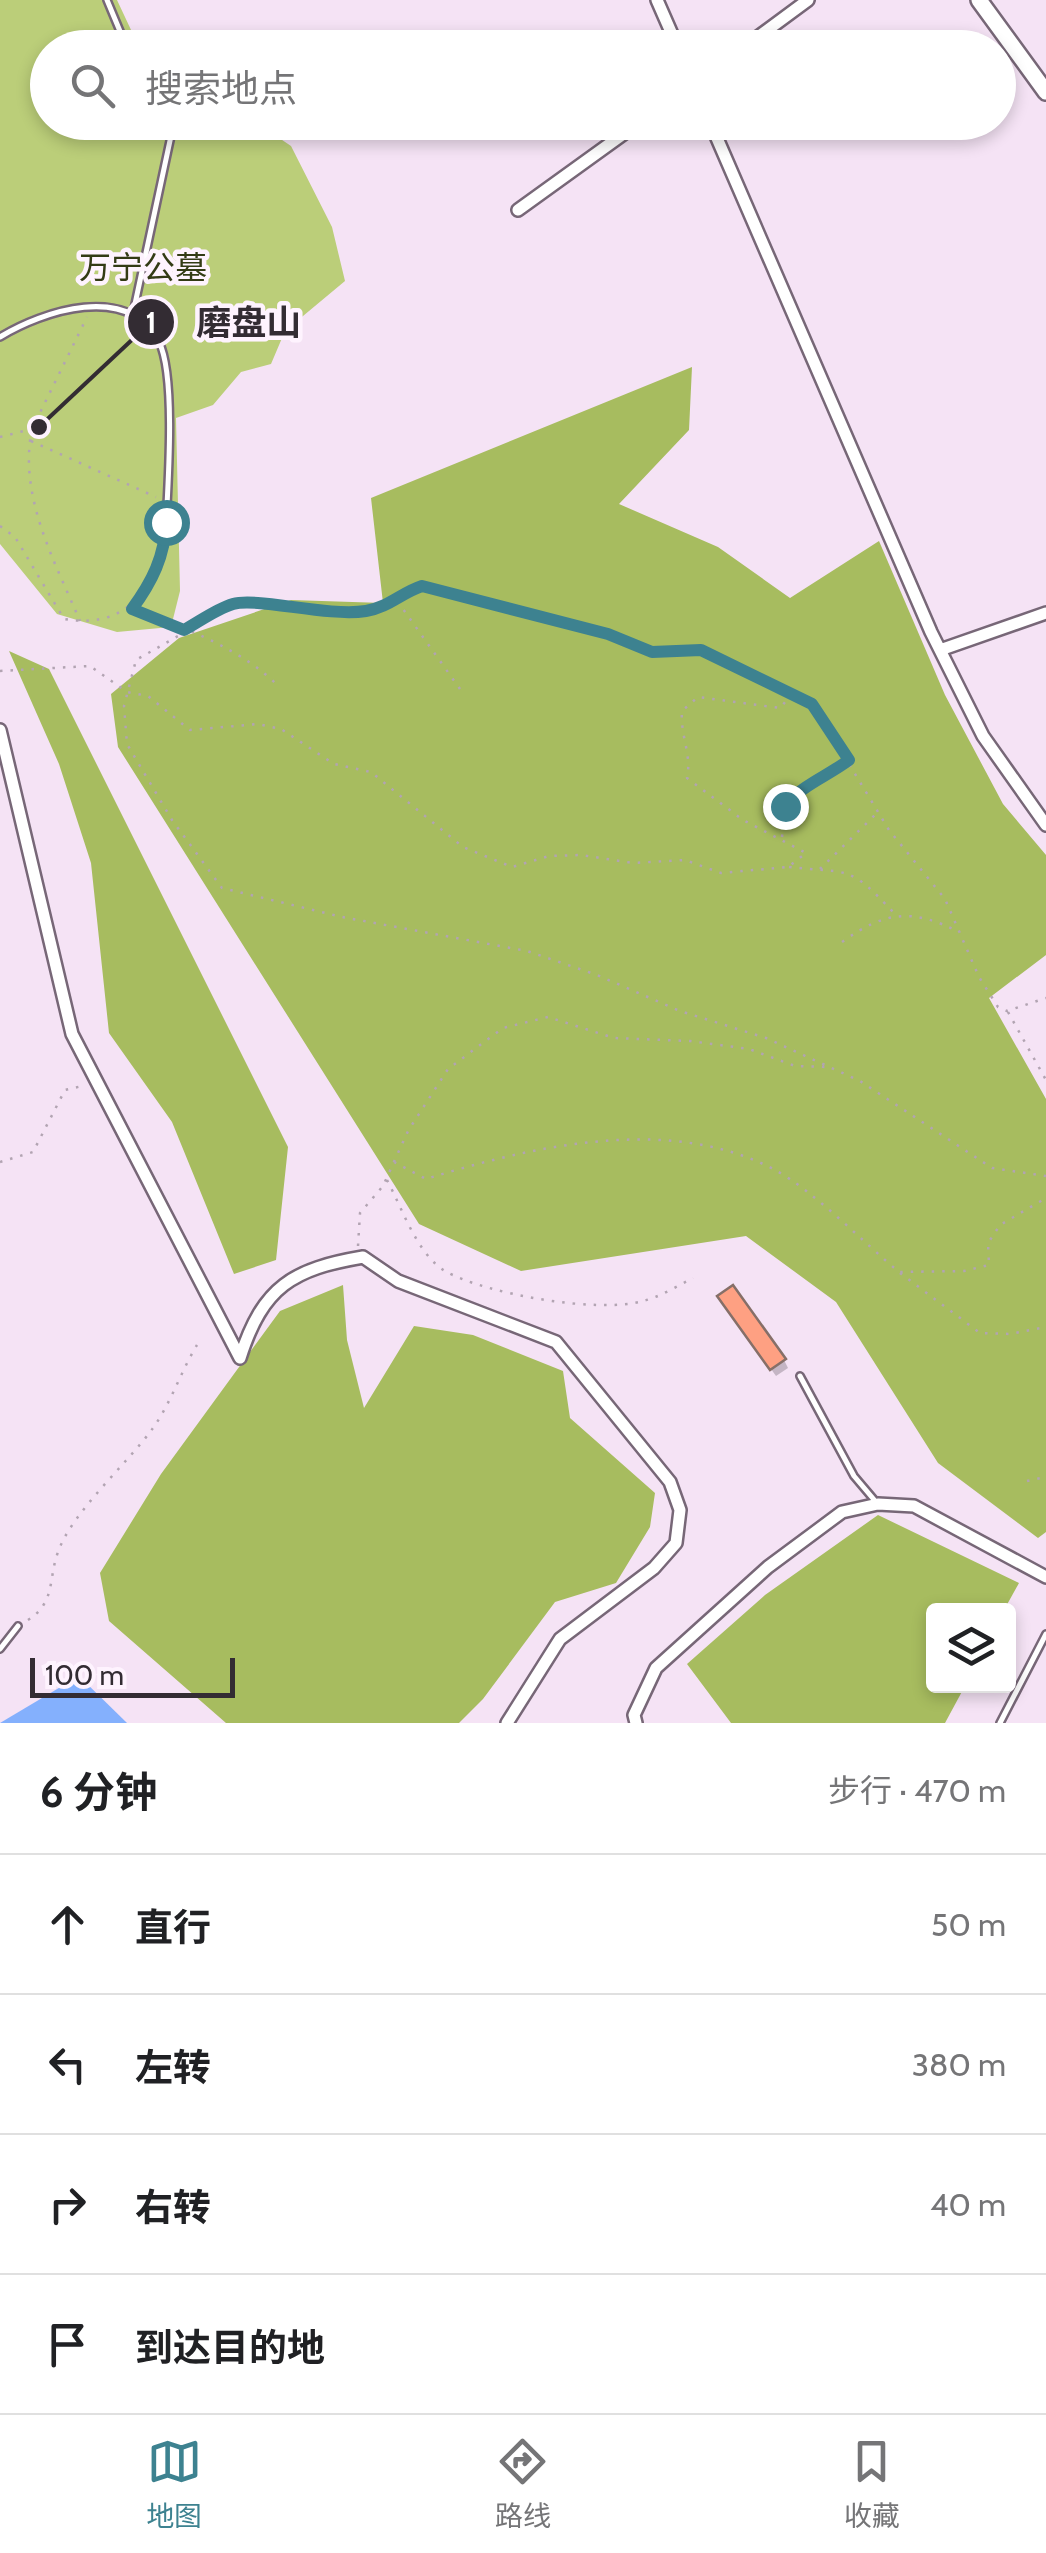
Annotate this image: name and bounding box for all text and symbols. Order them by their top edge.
search box [30,30,1016,140]
icon: search [65,58,120,113]
text: 搜索地点 [145,65,297,112]
park label: 万宁公墓 [79,248,207,287]
callout: 磨盘山 [126,290,321,355]
text: 磨盘山 [196,301,302,344]
text: 1 [145,304,157,341]
route start [144,500,190,546]
route end [763,784,809,830]
map controls [926,1603,1016,1693]
button: layers [926,1603,1016,1693]
scale bar [30,1653,235,1698]
text: 100 m [45,1658,124,1692]
text: 6 分钟 [40,1766,157,1818]
text: 步行 · 470 m [828,1771,1006,1810]
icon: ahead [40,1897,95,1952]
text: 直行 [135,1904,211,1951]
text: 50 m [931,1905,1006,1944]
icon: left [40,2037,95,2092]
text: 左转 [135,2044,211,2091]
text: 380 m [912,2045,1006,2084]
icon: right [40,2177,95,2232]
text: 右转 [135,2184,211,2231]
text: 40 m [930,2185,1006,2224]
icon: arrive [40,2317,95,2372]
text: 到达目的地 [135,2324,325,2371]
tab: 地图 [146,2434,202,2534]
tab: 路线 [495,2434,551,2534]
tab: 收藏 [844,2434,900,2534]

